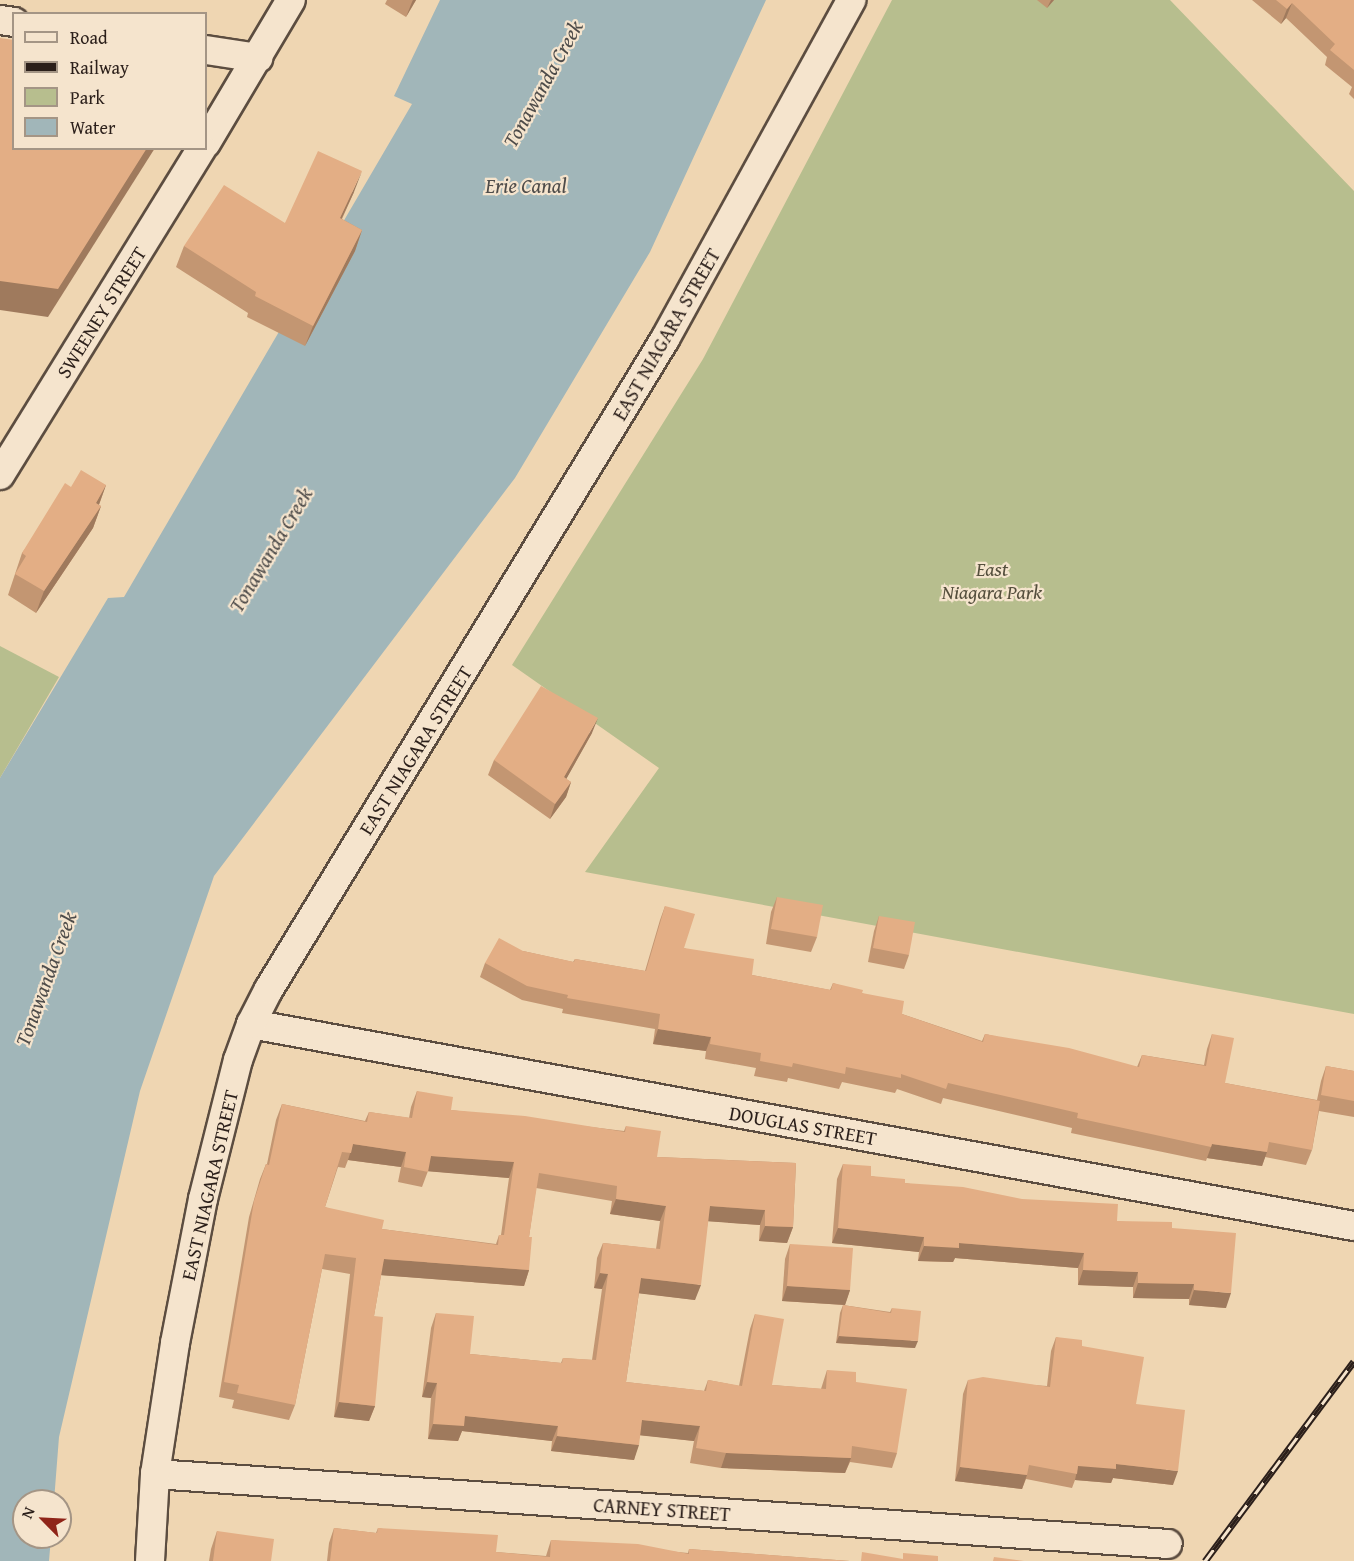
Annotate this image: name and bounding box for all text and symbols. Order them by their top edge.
legend [12,12,207,150]
water label: Tonawanda Creek [498,16,588,152]
text: Road [70,24,108,51]
text: Railway [70,54,129,81]
text: Park [70,84,105,111]
text: Water [70,114,115,141]
water label: Erie Canal [485,173,567,199]
street label: SWEENEY STREET [51,242,151,382]
street label: EAST NIAGARA STREET [607,244,725,424]
water label: Tonawanda Creek [224,483,318,617]
park label: East Niagara Park [942,556,1042,603]
street label: EAST NIAGARA STREET [353,661,477,839]
water label: Tonawanda Creek [10,908,82,1050]
street label: EAST NIAGARA STREET [175,1088,243,1282]
street label: DOUGLAS STREET [727,1100,879,1150]
north arrow [12,1489,72,1549]
street label: CARNEY STREET [593,1492,731,1526]
text: N [14,1503,41,1522]

